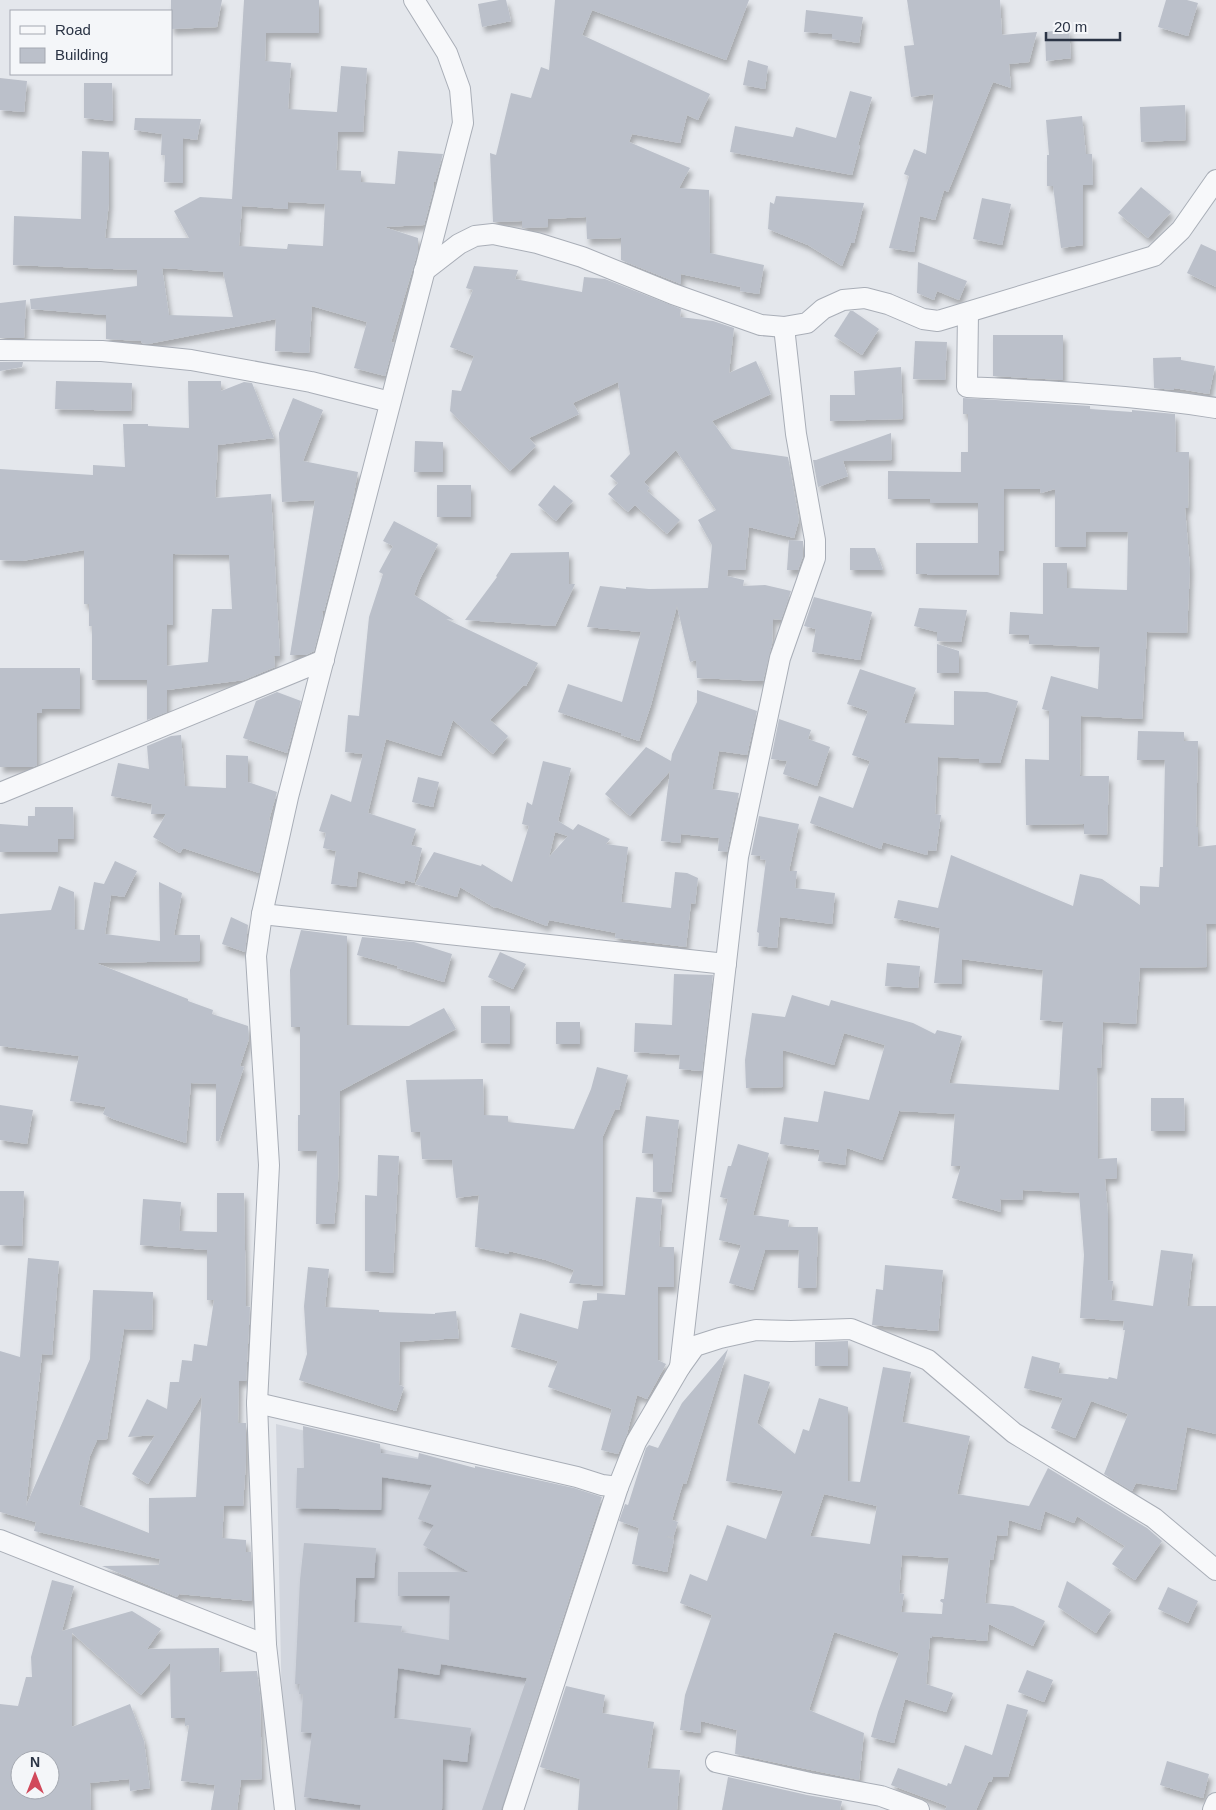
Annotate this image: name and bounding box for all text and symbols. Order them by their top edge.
legend [10,10,172,75]
scale bar [1046,10,1120,42]
text: 20 m [1054,18,1087,35]
text: Road [55,21,91,38]
text: Building [55,46,108,63]
north arrow [10,1750,60,1800]
text: N [30,1754,40,1770]

